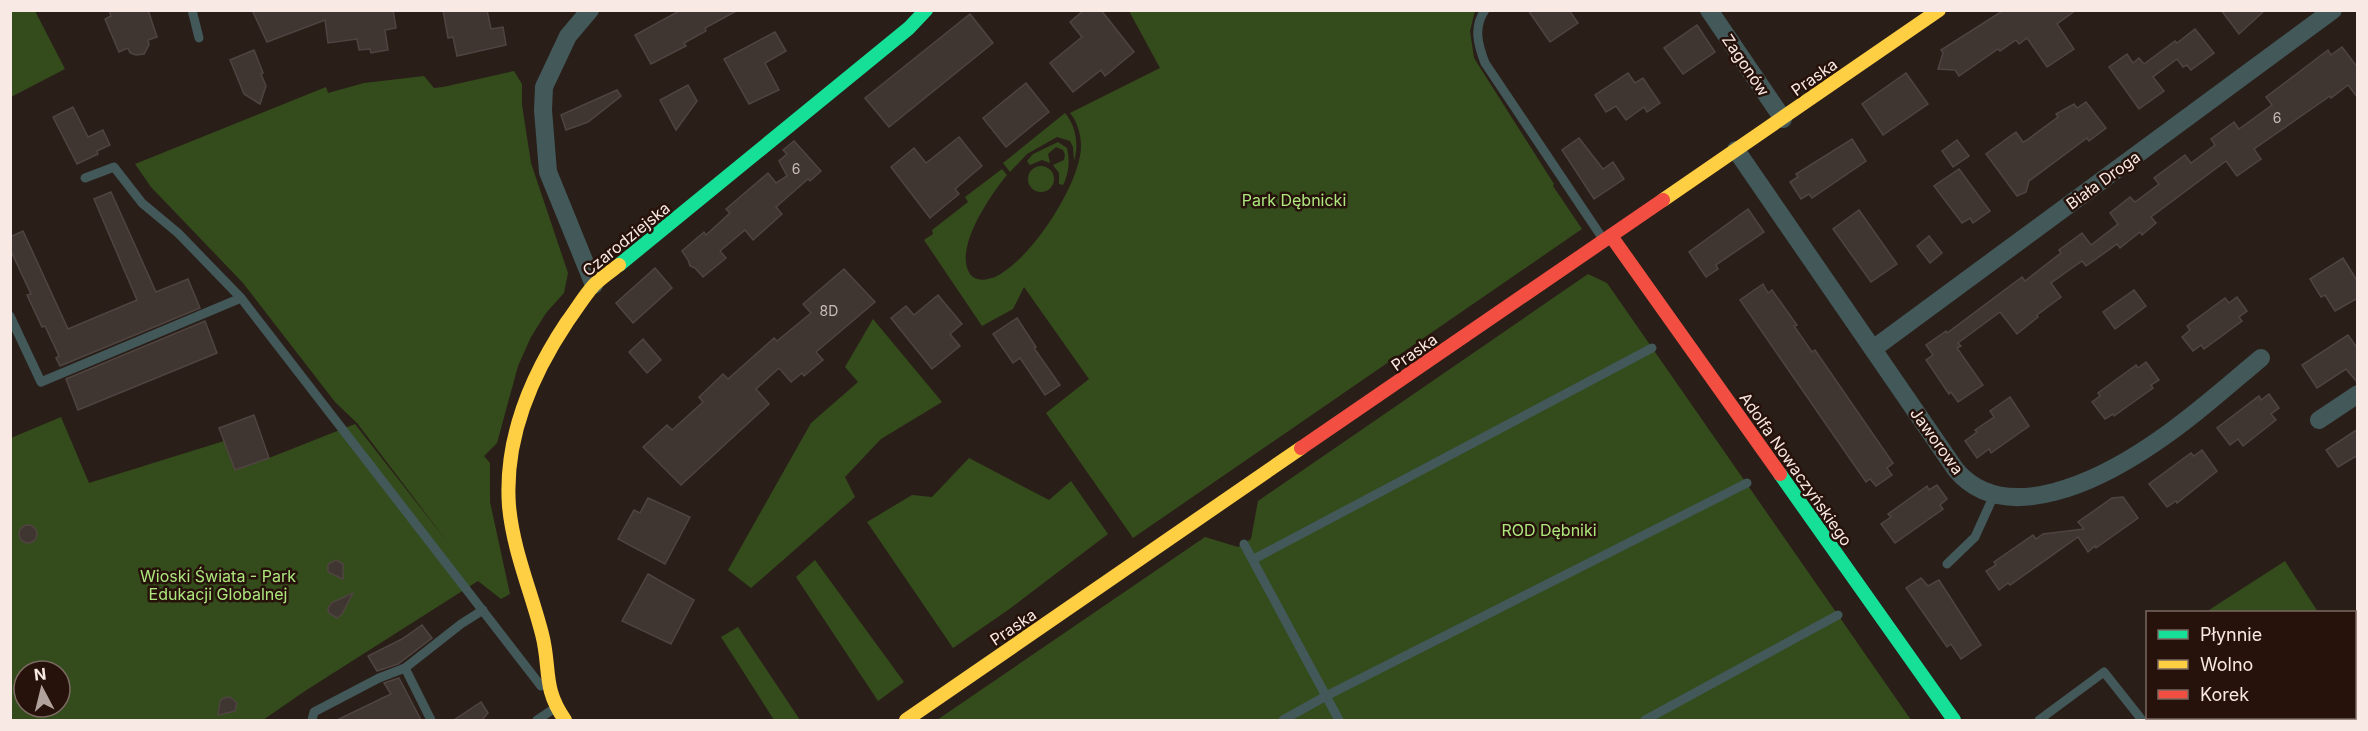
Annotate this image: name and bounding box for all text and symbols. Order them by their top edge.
street label: Zagonów [1718,30,1774,100]
street label: Praska [1787,54,1841,100]
house number: 6 [2273,109,2281,126]
street label: Biała Droga [2062,147,2144,213]
house number: 6 [792,160,800,177]
park label: Park Dębnicki [1242,190,1346,210]
street label: Czarodziejska [578,198,674,280]
house number: 8D [820,302,838,319]
street label: Praska [1387,329,1441,375]
street label: Adolfa Nowaczyńskiego [1735,388,1857,550]
street label: Jaworowa [1906,404,1968,478]
park label: ROD Dębniki [1501,520,1597,540]
park label: Wioski Świata - Park Edukacji Globalnej [140,566,296,604]
street label: Praska [986,604,1040,650]
legend [2146,611,2356,719]
text: Płynnie [2200,624,2262,645]
text: Wolno [2200,654,2253,675]
north arrow [12,659,72,719]
text: N [33,663,47,685]
text: Korek [2200,684,2249,705]

